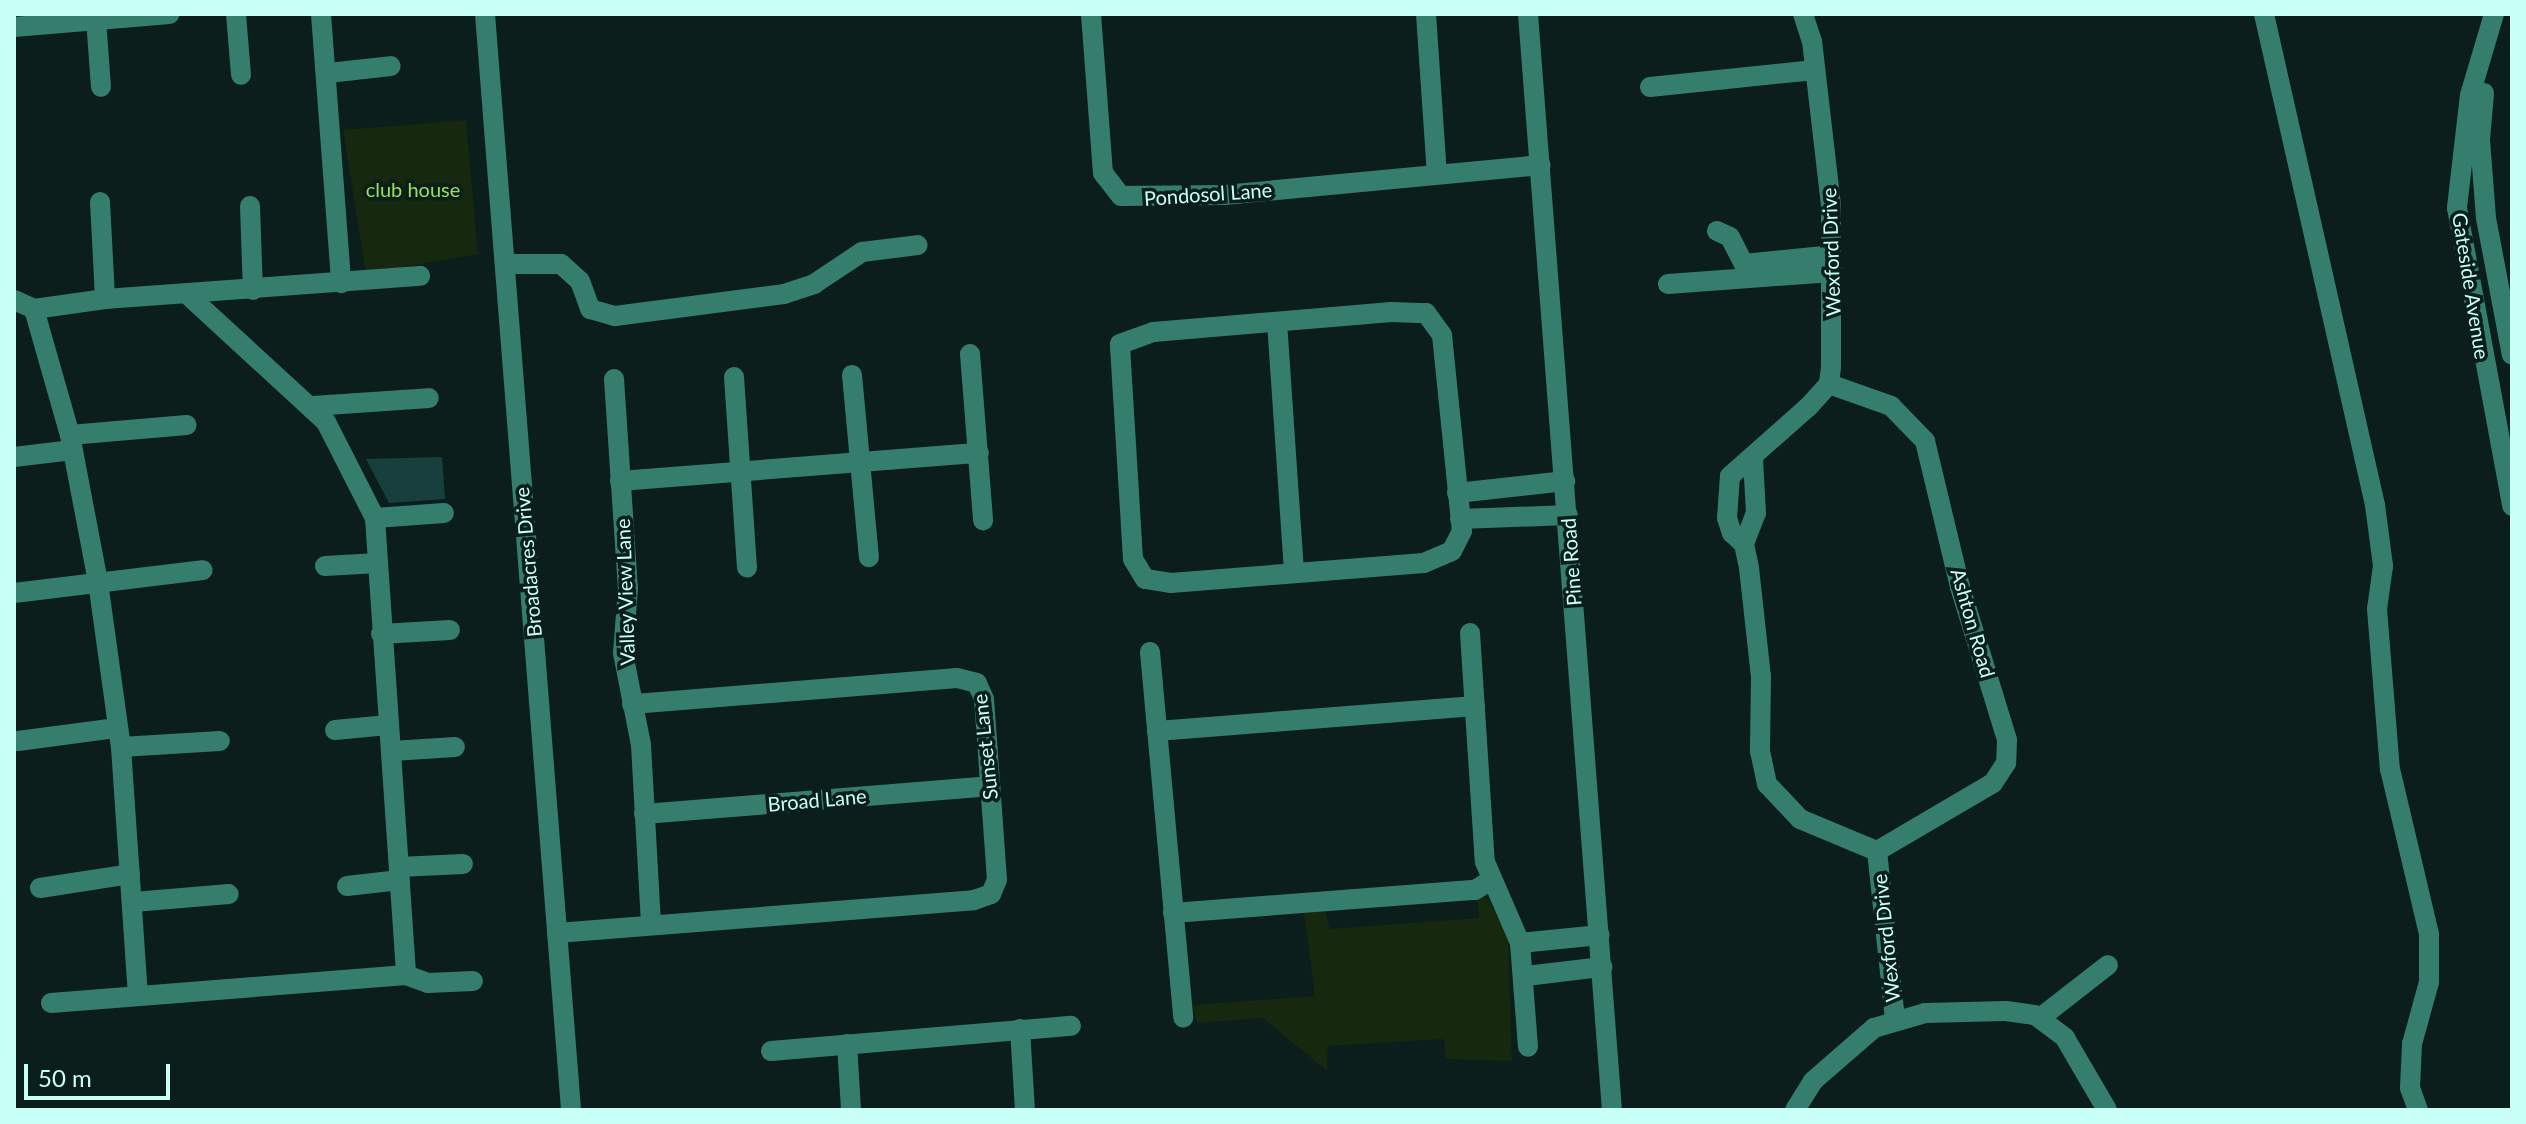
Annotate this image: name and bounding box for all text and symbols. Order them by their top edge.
park label: club house [366,177,460,201]
street label: Pondosol Lane [1143,178,1273,210]
street label: Wexford Drive [1817,187,1845,317]
street label: Gateside Avenue [2448,211,2494,361]
street label: Broadacres Drive [509,486,547,638]
street label: Valley View Lane [610,517,640,667]
street label: Pine Road [1556,517,1586,607]
street label: Ashton Road [1946,566,2000,680]
street label: Sunset Lane [968,693,1002,801]
street label: Broad Lane [767,784,867,816]
street label: Wexford Drive [1867,873,1905,1003]
scale bar [28,1048,174,1098]
text: 50 m [38,1063,92,1092]

